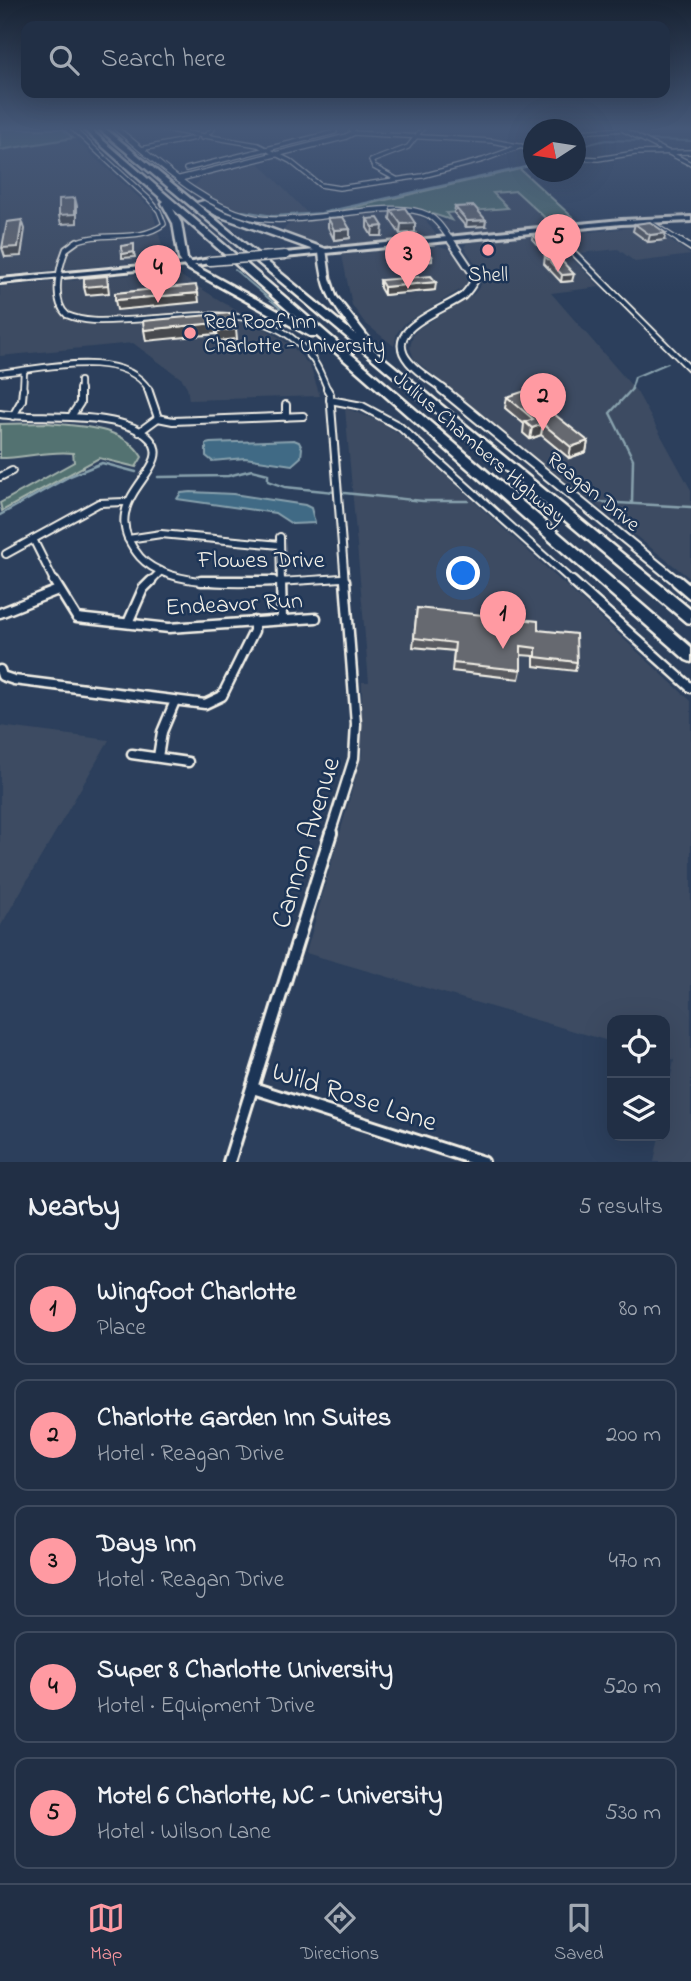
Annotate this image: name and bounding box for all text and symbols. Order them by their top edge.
search box [21,21,670,98]
icon: search [45,41,83,79]
text: Search here [101,41,226,79]
north arrow [523,119,586,182]
pin: 5 [535,214,581,272]
pin: 3 [385,231,431,289]
marker: Shell [480,242,496,258]
pin: 4 [135,245,181,303]
place label: Shell [468,261,508,291]
place label: Red Roof Inn Charlotte - University [204,308,385,364]
marker: Red Roof Inn Charlotte - University [182,325,198,341]
street label: Julius Chambers Highway [384,365,572,534]
pin: 2 [520,373,566,431]
street label: Reagan Drive [538,445,646,542]
street label: Flowes Drive [197,544,325,579]
your location [446,556,480,590]
street label: Endeavor Run [165,584,304,627]
pin: 1 [480,591,526,649]
street label: Cannon Avenue [262,752,353,934]
map controls [607,1015,670,1141]
button: locate [607,1015,670,1078]
street label: Wild Rose Lane [266,1052,442,1144]
button: layers [607,1078,670,1141]
text: Nearby [28,1186,120,1230]
text: 5 results [579,1191,663,1224]
text: Wingfoot Charlotte [97,1274,296,1312]
text: 1 [49,1293,57,1326]
text: 80 m [619,1293,661,1326]
text: Place [97,1312,146,1345]
text: Charlotte Garden Inn Suites [97,1400,391,1438]
text: 2 [47,1419,59,1452]
text: 200 m [606,1419,661,1452]
text: Hotel · Reagan Drive [97,1438,284,1471]
text: Days Inn [97,1526,196,1564]
text: 3 [48,1545,58,1578]
text: 470 m [609,1545,661,1578]
text: Hotel · Reagan Drive [97,1564,284,1597]
text: Super 8 Charlotte University [97,1652,393,1690]
text: 4 [48,1671,58,1704]
text: 520 m [603,1671,661,1704]
text: Hotel · Equipment Drive [97,1690,315,1723]
text: Motel 6 Charlotte, NC - University [97,1778,442,1816]
text: 5 [46,1797,60,1830]
text: 530 m [605,1797,661,1830]
text: Hotel · Wilson Lane [97,1816,271,1849]
tab: Map [87,1899,125,1968]
tab: Directions [300,1899,379,1968]
tab: Saved [554,1899,604,1968]

